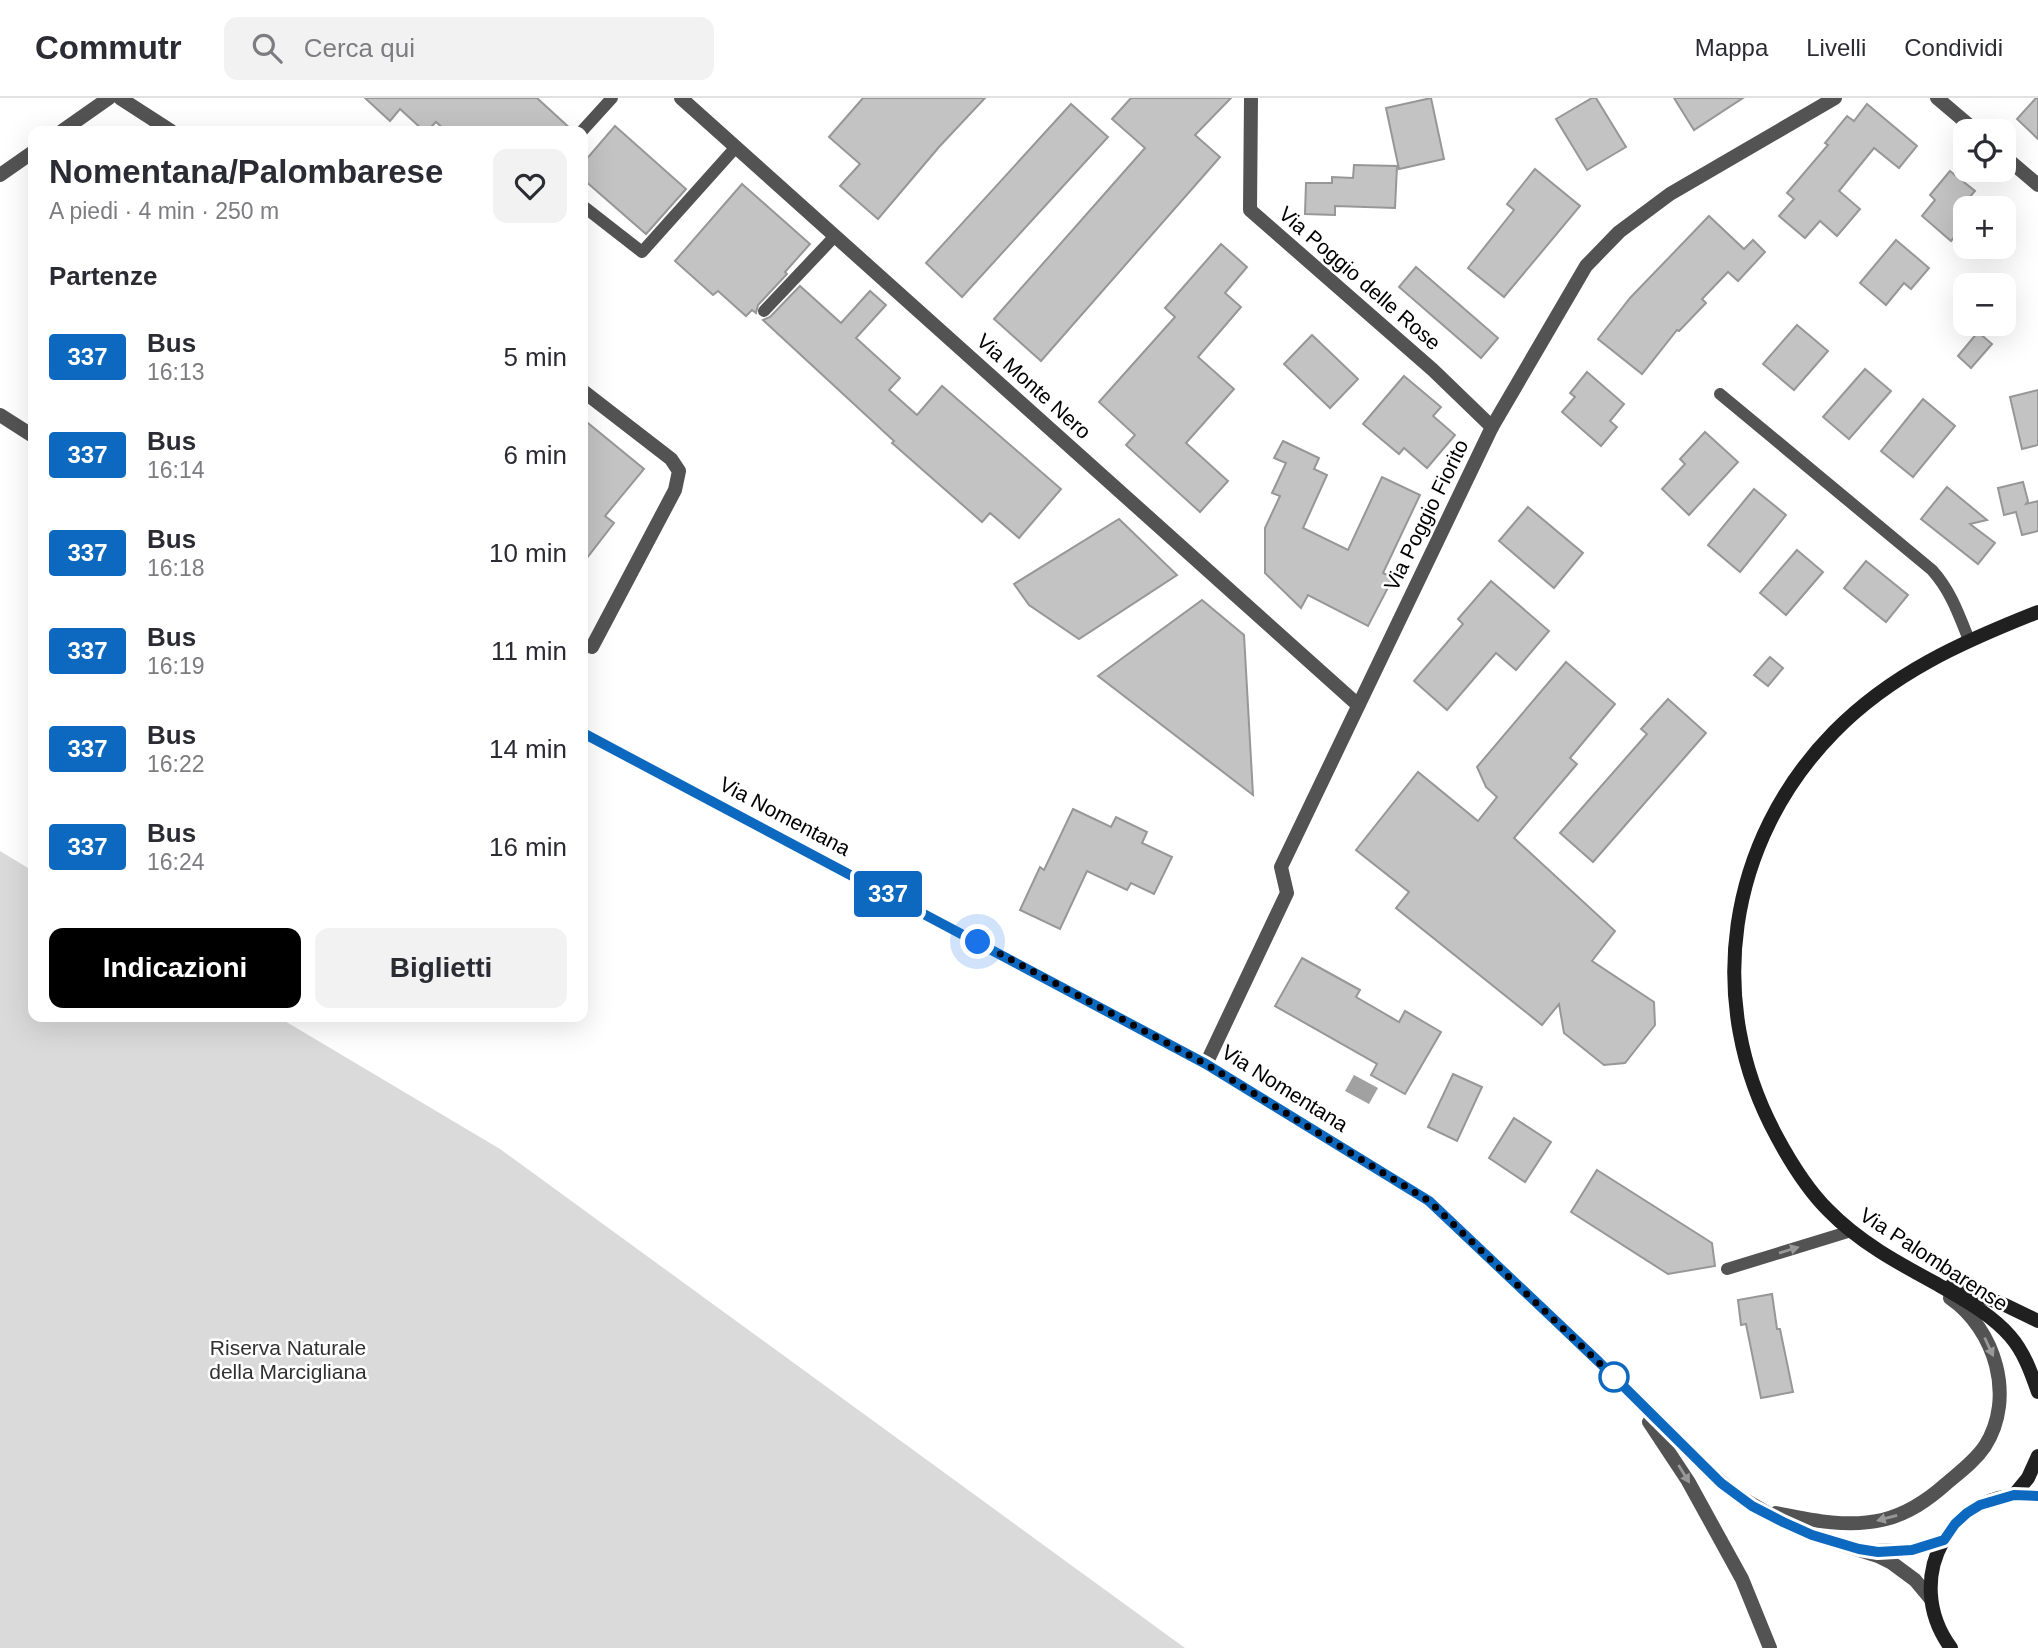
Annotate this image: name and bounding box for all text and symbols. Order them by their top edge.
search box [224,17,714,80]
text: Commutr [35,29,182,66]
icon: search [248,29,286,67]
text: Cerca qui [304,33,415,63]
text: Mappa [1695,34,1768,61]
text: Livelli [1806,34,1866,61]
text: Condividi [1904,34,2003,61]
map controls [1953,119,2016,336]
button: locate [1953,119,2016,182]
button: heart [493,149,567,223]
text: Nomentana/Palombarese [49,153,443,190]
button: + [1953,196,2016,259]
text: A piedi · 4 min · 250 m [49,198,279,224]
street label: Via Poggio delle Rose [1275,202,1445,354]
text: Partenze [49,261,157,291]
button: − [1953,273,2016,336]
text: Bus [147,328,196,358]
street label: Via Monte Nero [972,329,1096,443]
text: 5 min [503,342,567,372]
text: 337 [67,343,108,370]
text: 16:13 [147,359,205,385]
text: Bus [147,426,196,456]
street label: Via Poggio Fiorito [1379,436,1473,594]
text: 6 min [503,440,567,470]
text: 337 [67,441,108,468]
text: 16:14 [147,457,205,483]
text: Bus [147,524,196,554]
text: 10 min [489,538,567,568]
text: 337 [67,539,108,566]
text: 16:18 [147,555,205,581]
text: Bus [147,622,196,652]
text: 11 min [491,636,567,666]
text: 337 [67,637,108,664]
text: 16:19 [147,653,205,679]
text: Bus [147,720,196,750]
text: 14 min [489,734,567,764]
text: 337 [67,735,108,762]
text: 16:22 [147,751,205,777]
street label: Via Nomentana [716,772,854,860]
text: Bus [147,818,196,848]
text: 16 min [489,832,567,862]
text: 337 [67,833,108,860]
text: 16:24 [147,849,205,875]
line badge: 337 [848,871,928,917]
text: 337 [868,880,908,907]
your location [960,924,995,959]
button: Indicazioni [49,928,301,1008]
button: Biglietti [315,928,567,1008]
street label: Via Nomentana [1218,1040,1353,1136]
street label: Via Palombarense [1856,1203,2012,1315]
one-way arrow [1778,1244,1799,1255]
park label: Riserva Naturale della Marcigliana [209,1336,367,1383]
one-way arrow [1983,1337,1995,1357]
unlabelled marker [1599,1362,1629,1392]
one-way arrow [1677,1465,1690,1484]
one-way arrow [1876,1513,1898,1524]

